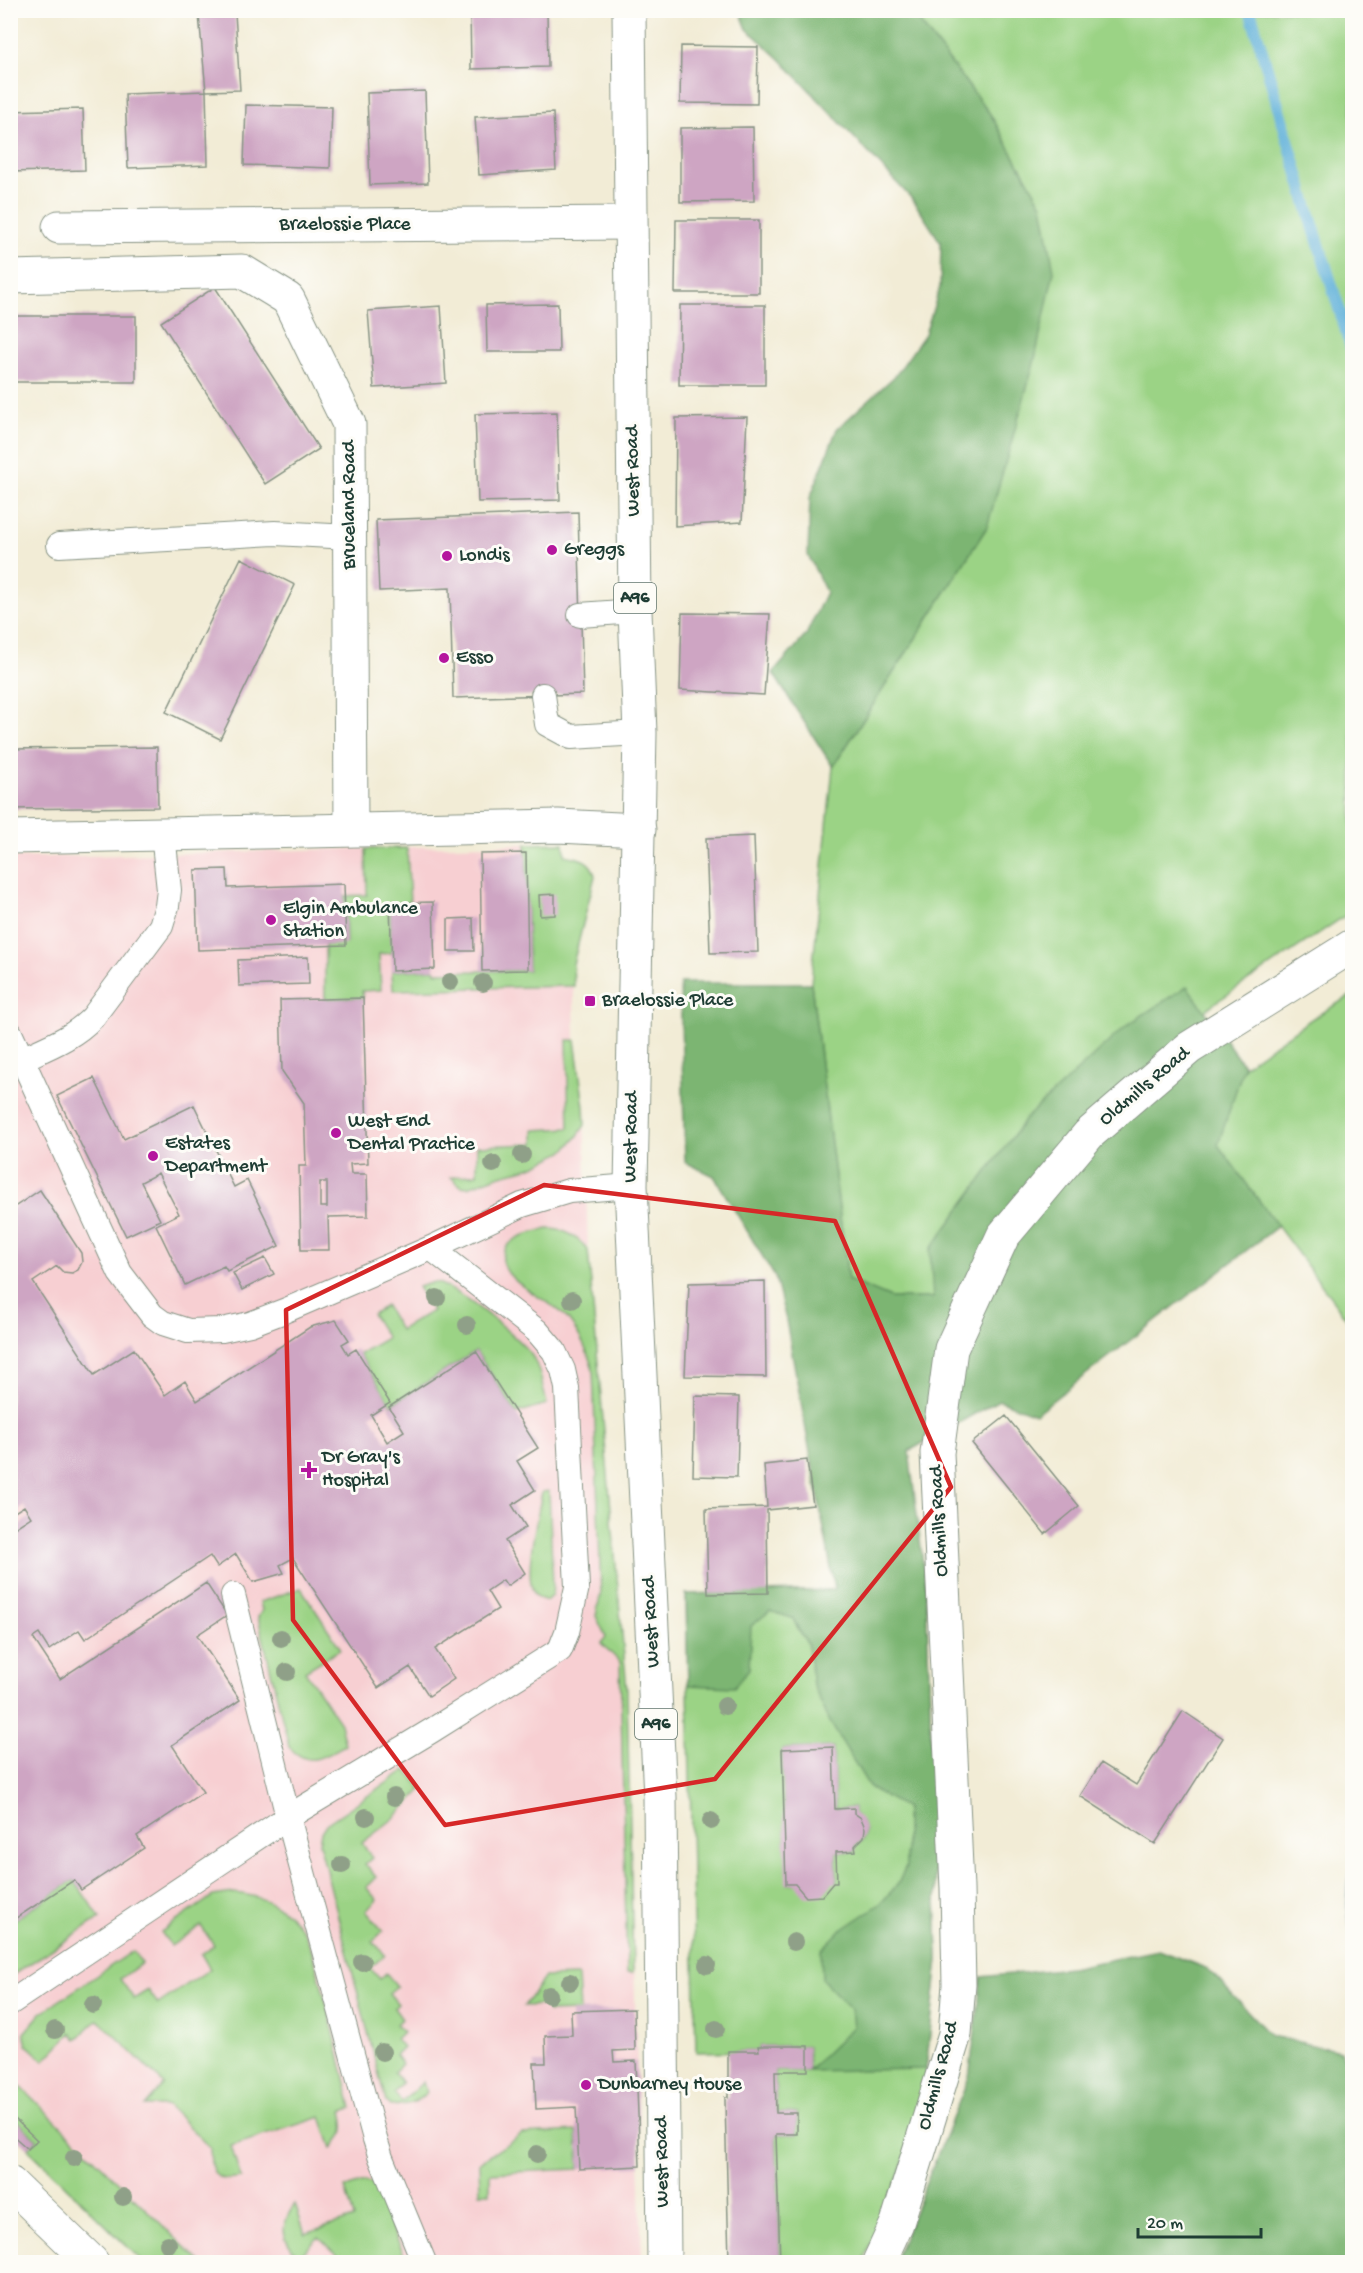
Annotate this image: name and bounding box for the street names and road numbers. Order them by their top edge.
street label: Braelossie Place [278,214,411,237]
street label: West Road [622,423,646,517]
street label: Bruceland Road [339,438,362,570]
road number: A96 [614,583,656,613]
street label: Oldmills Road [1095,1041,1197,1132]
street label: West Road [620,1089,644,1183]
street label: Oldmills Road [925,1463,954,1577]
street label: West Road [638,1574,666,1668]
road number: A96 [635,1709,677,1739]
street label: Oldmills Road [913,2017,965,2133]
street label: West Road [651,2114,675,2208]

